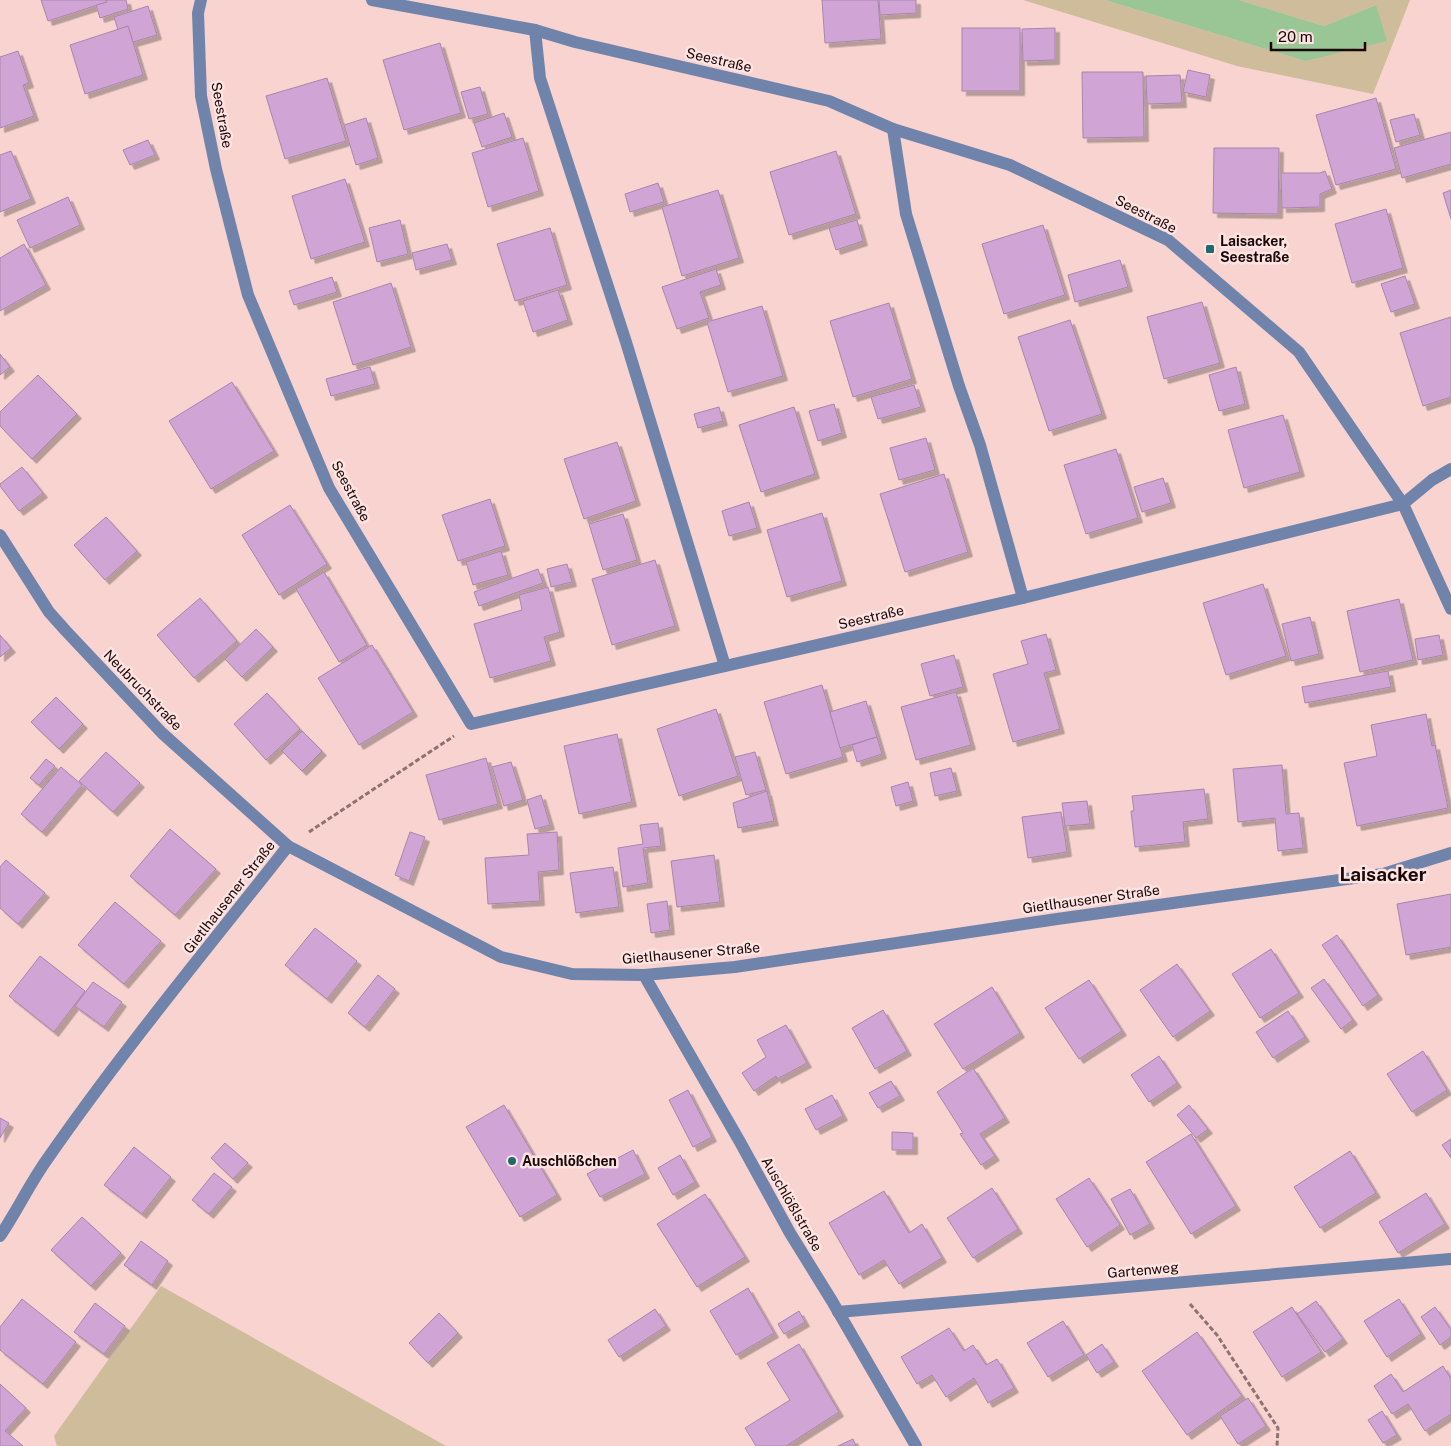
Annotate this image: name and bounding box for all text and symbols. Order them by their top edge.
scale bar [1271,20,1365,52]
text: 20 m [1278,28,1313,45]
street label: Seestraße [685,45,753,75]
street label: Seestraße [208,81,236,149]
street label: Seestraße [1113,192,1179,236]
place label: Laisacker, Seestraße [1220,233,1289,265]
marker: Laisacker, Seestraße [1204,243,1216,255]
street label: Seestraße [328,458,374,524]
street label: Seestraße [837,602,905,632]
street label: Neubruchstraße [101,646,185,734]
street label: Gietlhausener Straße [180,837,278,956]
district label: Laisacker [1339,863,1427,885]
street label: Gietlhausener Straße [1021,881,1161,917]
street label: Gietlhausener Straße [621,939,761,967]
place label: Auschlößchen [522,1153,617,1169]
street label: Auschlößlstraße [759,1154,826,1254]
marker: Auschlößchen [506,1155,518,1167]
street label: Gartenweg [1107,1259,1180,1281]

